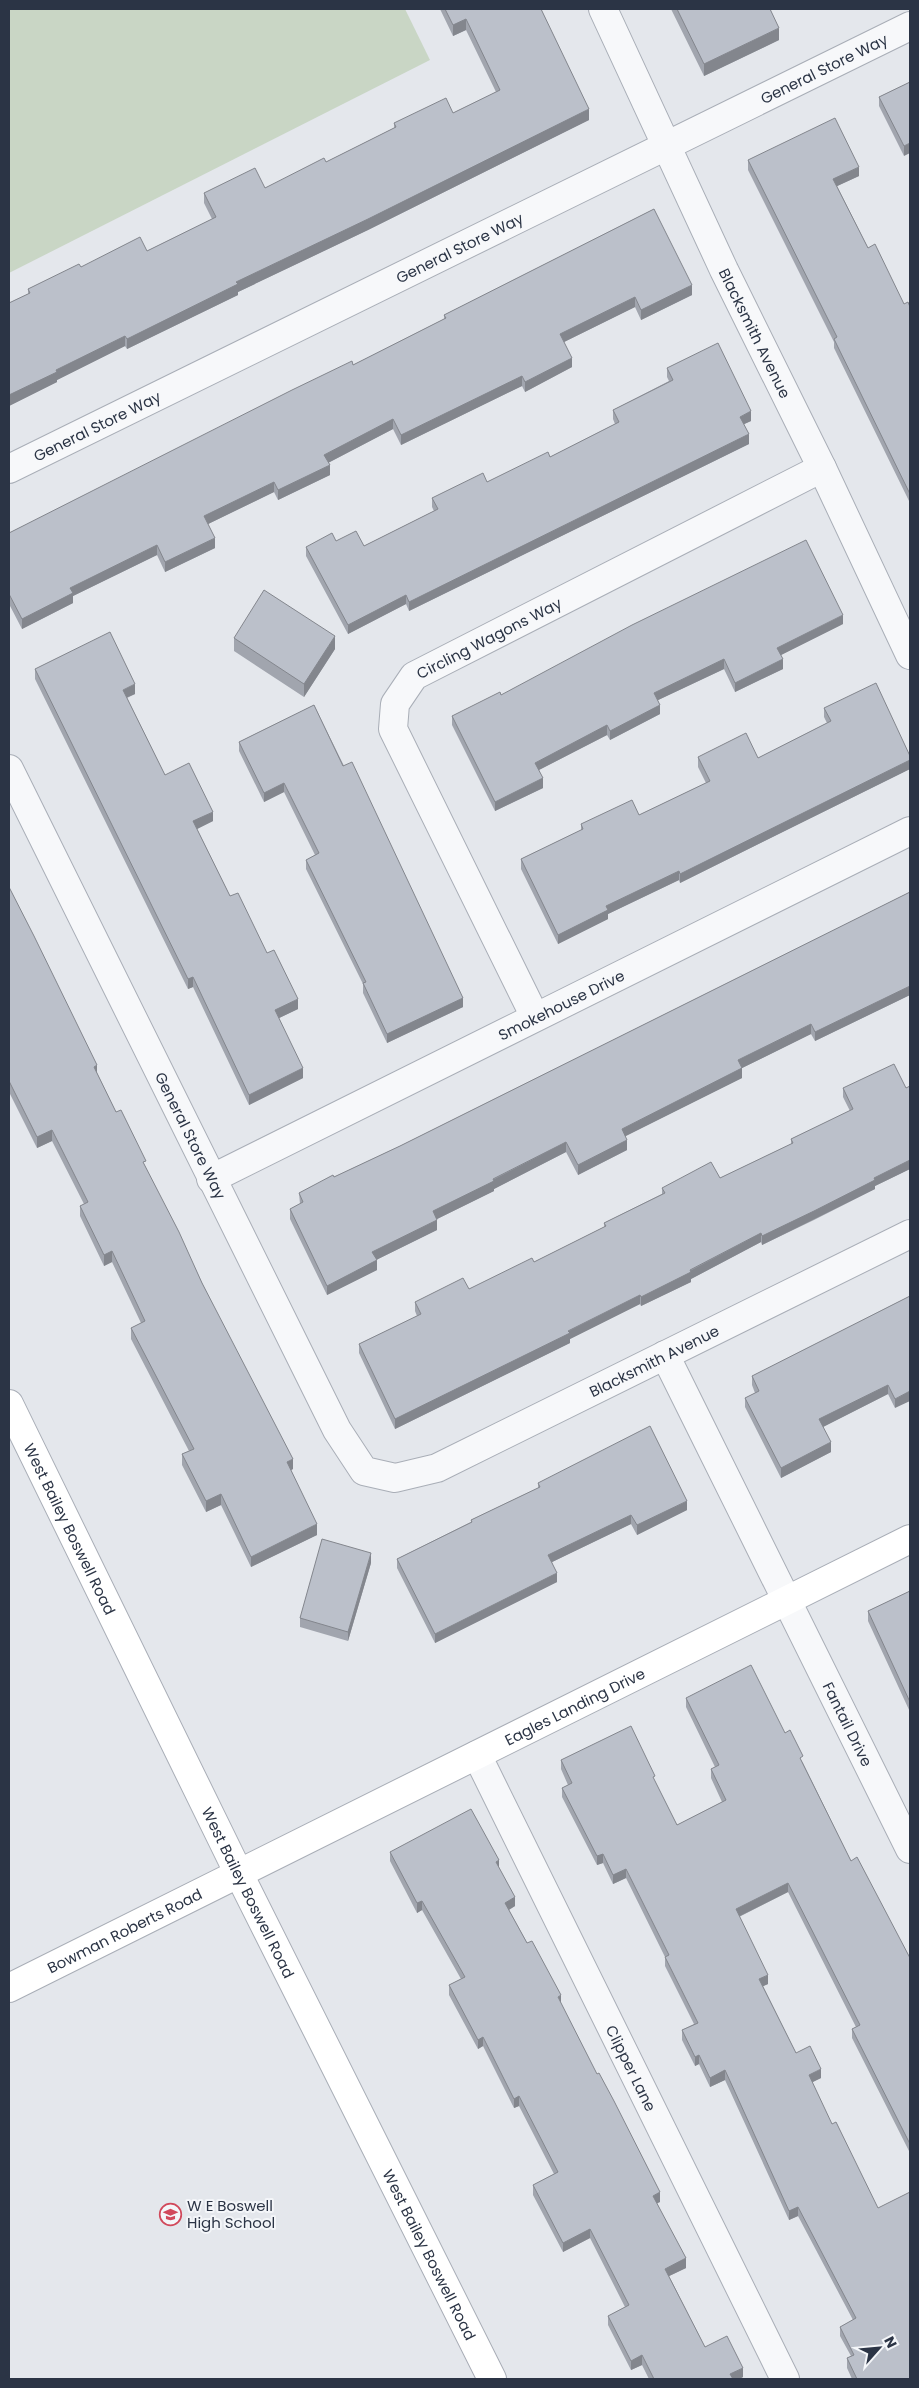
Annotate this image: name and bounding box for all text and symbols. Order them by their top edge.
street label: General Store Way [757,28,892,109]
street label: General Store Way [392,207,527,288]
street label: Blacksmith Avenue [714,265,796,401]
street label: General Store Way [30,385,165,466]
street label: Circling Wagons Way [413,592,566,684]
street label: Smokehouse Drive [494,964,628,1045]
street label: General Store Way [150,1068,231,1203]
street label: Blacksmith Avenue [585,1320,722,1402]
street label: West Bailey Boswell Road [19,1440,121,1618]
street label: Eagles Landing Drive [501,1662,648,1750]
street label: Fantail Drive [818,1678,878,1770]
street label: West Bailey Boswell Road [197,1803,300,1982]
street label: Bowman Roberts Road [43,1883,205,1978]
street label: Clipper Lane [601,2021,662,2115]
street label: West Bailey Boswell Road [378,2166,481,2344]
place label: W E Boswell High School [187,2195,275,2233]
school or university icon: W E Boswell High School [159,2202,183,2226]
north arrow [854,2323,904,2373]
text: N [879,2333,902,2351]

